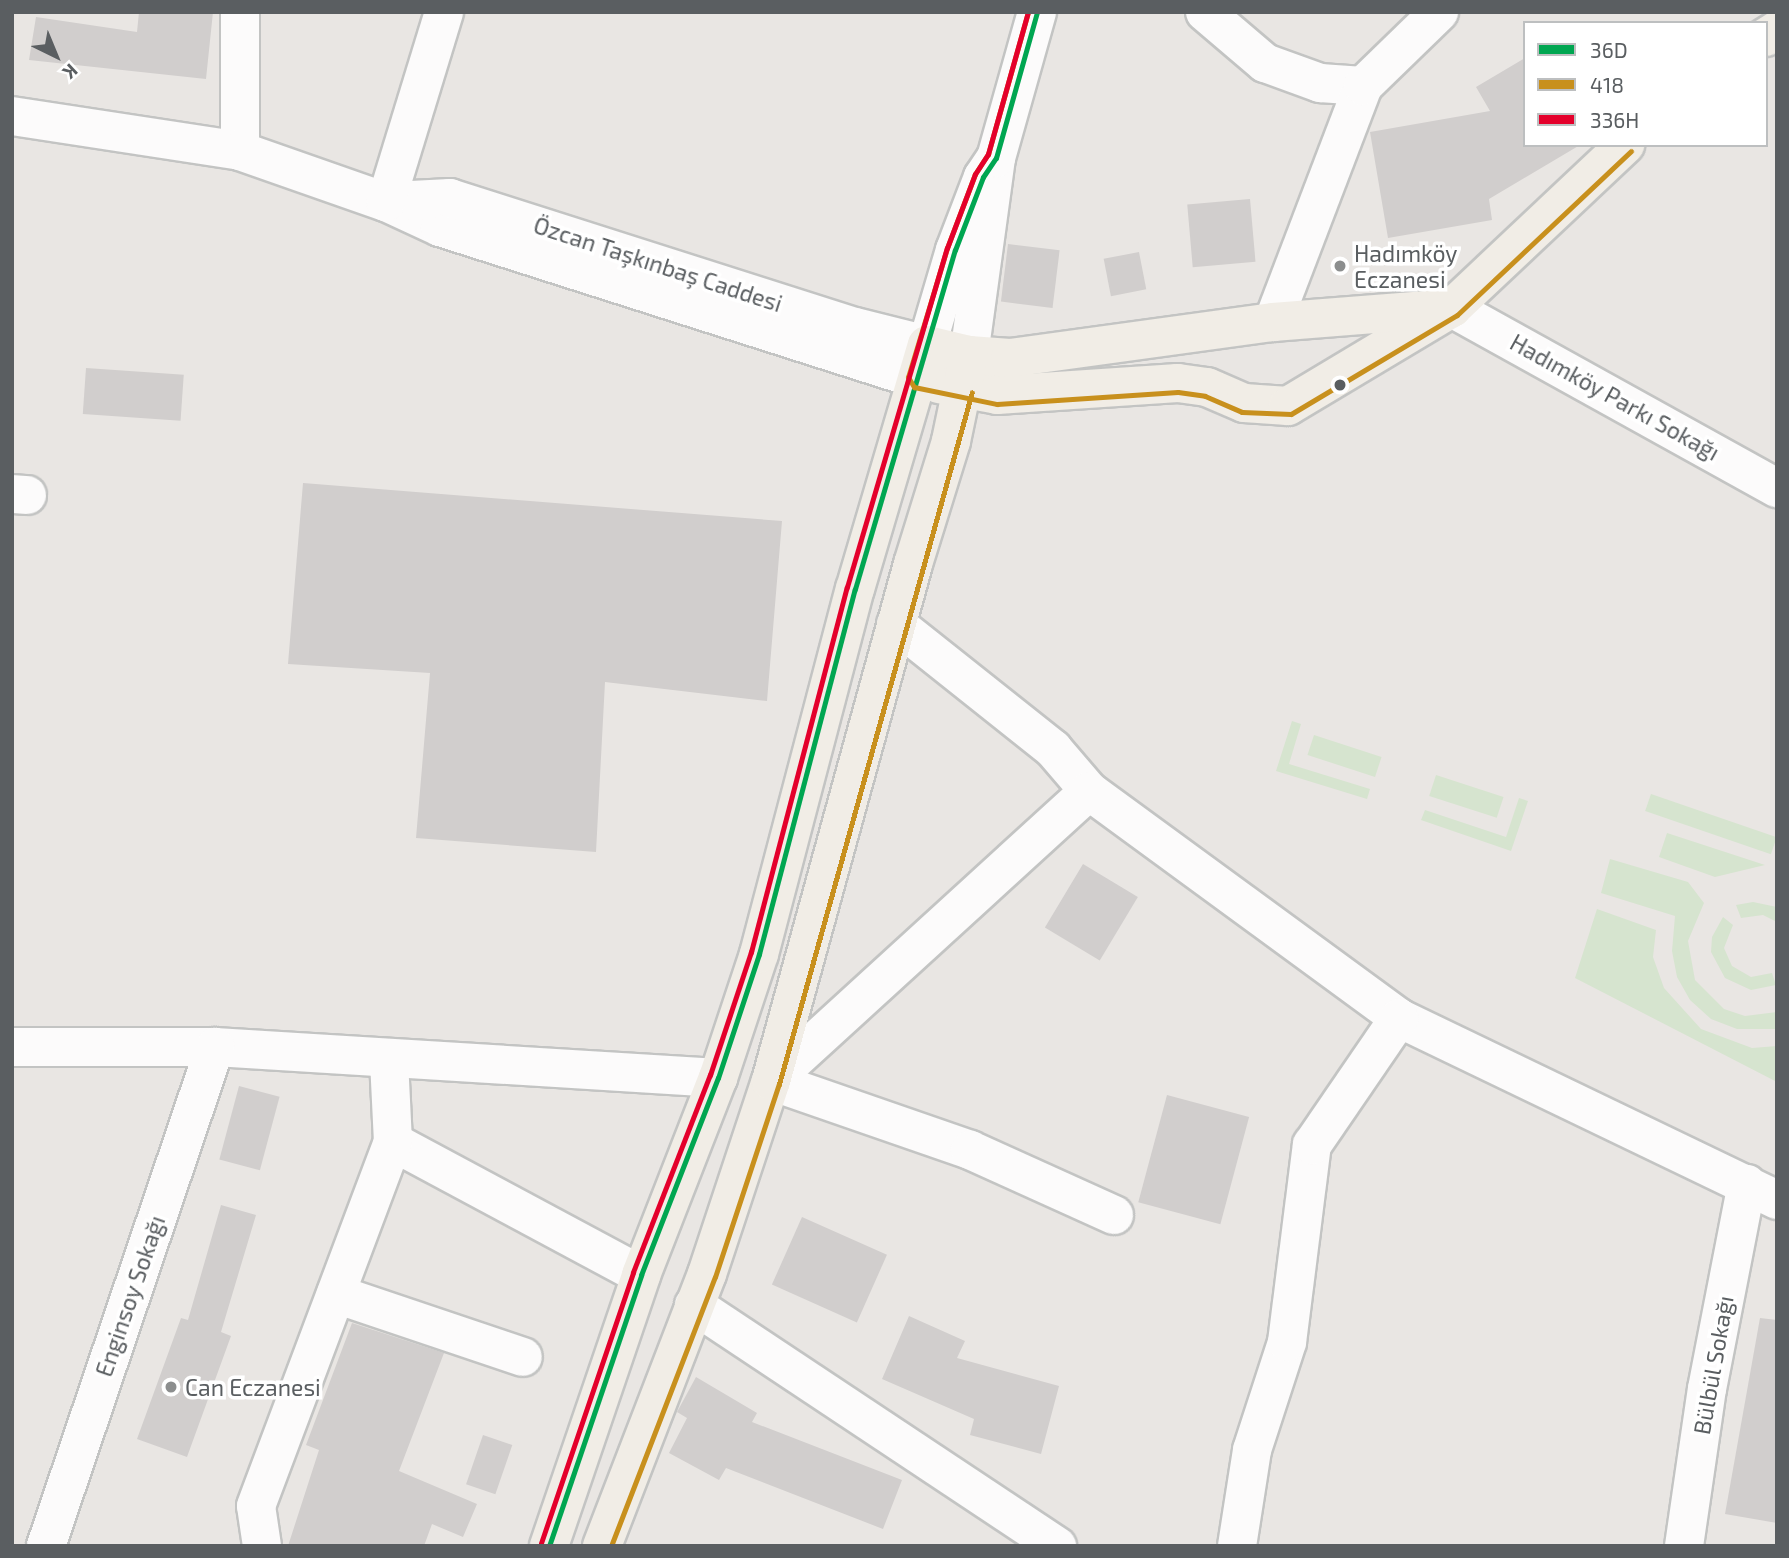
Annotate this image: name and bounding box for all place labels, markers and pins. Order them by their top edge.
place label: Hadımköy Eczanesi [1354,239,1457,293]
marker: Hadımköy Eczanesi [1332,258,1348,274]
unlabelled marker [1333,378,1347,392]
place label: Can Eczanesi [185,1373,321,1401]
marker: Can Eczanesi [163,1379,179,1395]

